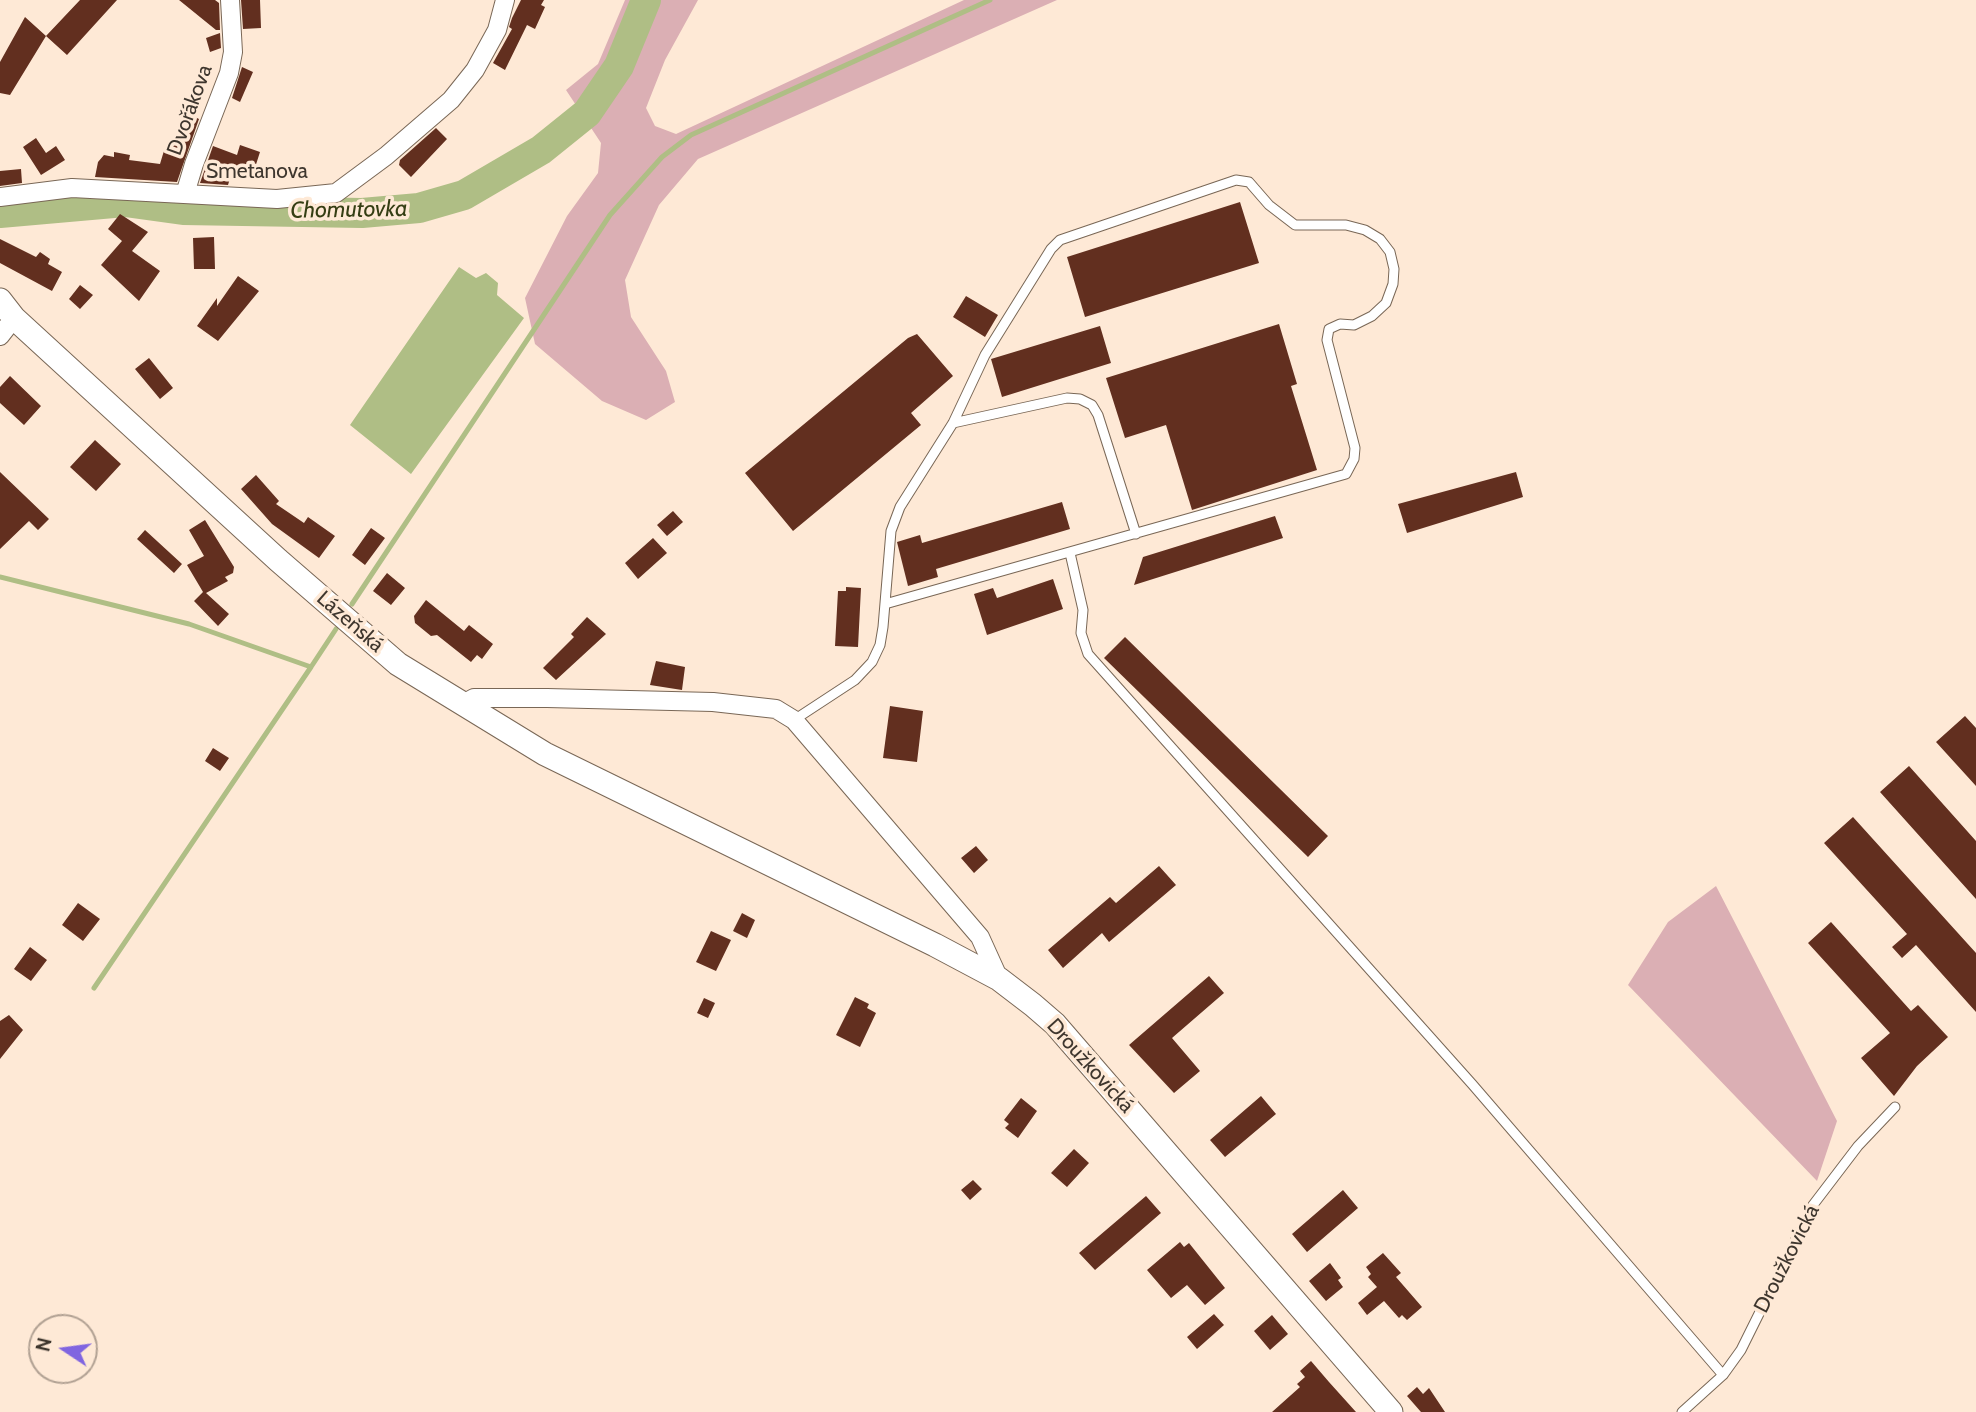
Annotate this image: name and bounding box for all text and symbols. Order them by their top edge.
street label: Dvořákova [162,61,218,159]
street label: Smetanova [206,159,308,185]
water label: Chomutovka [290,195,408,225]
street label: Lázeňská [311,586,389,658]
street label: Droužkovická [1041,1014,1139,1118]
street label: Droužkovická [1749,1201,1825,1317]
north arrow [28,1314,98,1384]
text: N [31,1335,57,1354]

